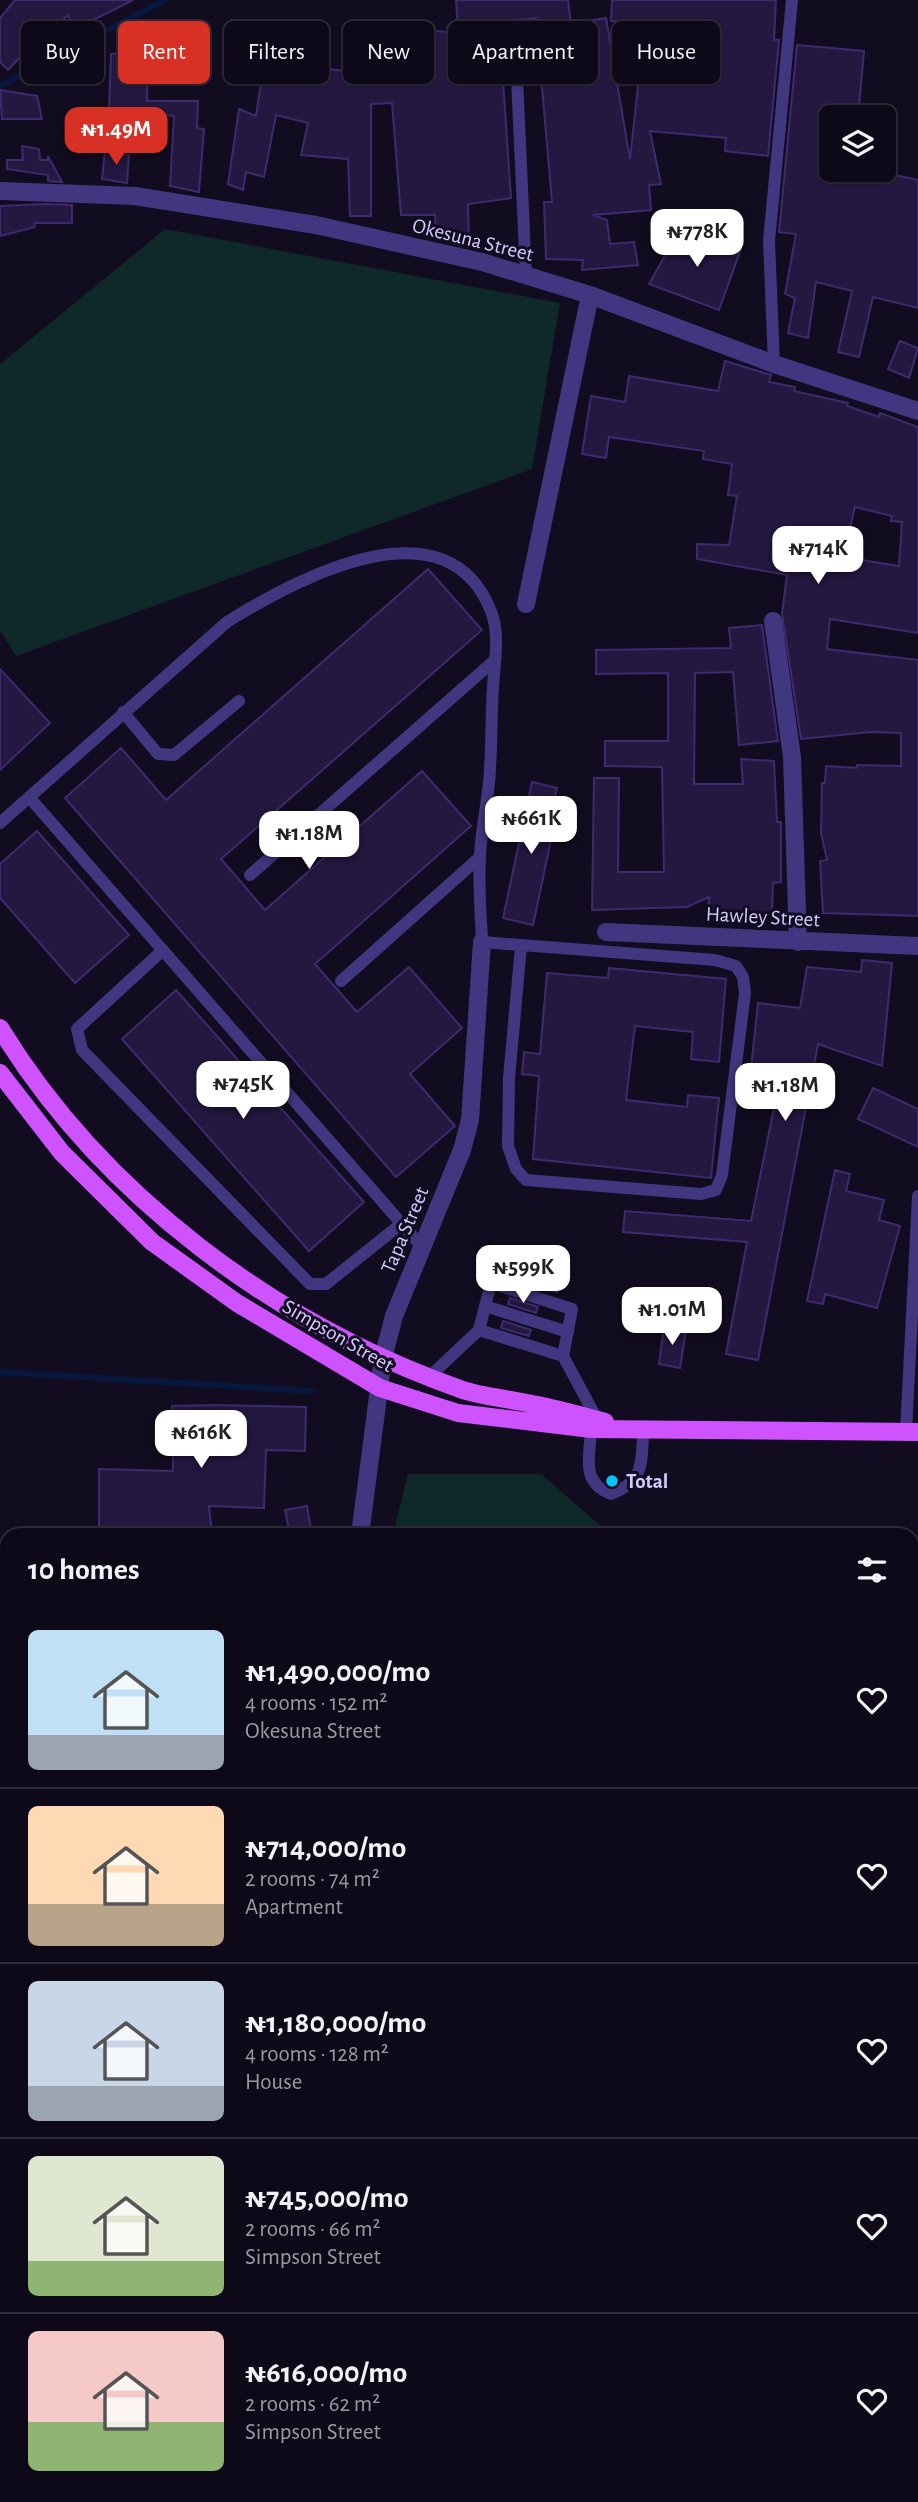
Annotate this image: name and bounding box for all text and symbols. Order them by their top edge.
chip: Buy [21,21,104,84]
chip: Rent [118,21,210,84]
chip: Filters [224,21,329,84]
chip: New [343,21,434,84]
chip: Apartment [448,21,598,84]
chip: House [612,21,720,84]
map controls [819,105,896,182]
button: layers [819,105,896,182]
pin: ₦1.49M [59,108,173,167]
text: ₦1.49M [81,118,151,141]
pin: ₦778K [648,210,746,269]
street label: Okesuna Street [410,215,536,265]
text: ₦778K [667,220,727,243]
pin: ₦714K [769,526,867,586]
text: ₦714K [788,537,848,560]
pin: ₦661K [482,796,580,856]
text: ₦661K [501,807,561,830]
pin: ₦1.18M [252,812,366,871]
text: ₦1.18M [275,822,343,845]
street label: Hawley Street [705,904,821,930]
pin: ₦745K [194,1062,292,1121]
pin: ₦1.18M [728,1064,842,1123]
text: ₦745K [212,1072,274,1095]
text: ₦1.18M [751,1074,819,1097]
street label: Tapa Street [377,1183,433,1276]
pin: ₦599K [474,1246,572,1305]
text: ₦599K [492,1256,554,1279]
pin: ₦1.01M [615,1288,729,1347]
street label: Simpson Street [279,1296,397,1376]
text: ₦1.01M [638,1298,706,1321]
pin: ₦616K [152,1410,250,1470]
text: ₦616K [171,1421,231,1444]
place label: Total [626,1471,668,1492]
marker: Total [604,1473,620,1489]
icon: filters [853,1551,891,1589]
text: 10 homes [28,1555,139,1585]
text: ₦1,490,000/mo [245,1657,430,1687]
icon: home [84,1658,168,1742]
icon: heart [853,1681,891,1719]
text: 4 rooms · 152 m² [245,1692,388,1715]
text: Okesuna Street [245,1720,381,1743]
text: ₦714,000/mo [245,1833,406,1863]
icon: home [84,1834,168,1918]
icon: heart [853,1857,891,1895]
text: 2 rooms · 74 m² [245,1868,380,1891]
text: Apartment [245,1896,343,1919]
text: ₦1,180,000/mo [245,2008,426,2038]
icon: home [84,2009,168,2093]
icon: heart [853,2032,891,2070]
text: 4 rooms · 128 m² [245,2043,389,2066]
text: House [245,2071,302,2094]
text: ₦745,000/mo [245,2183,408,2213]
icon: home [84,2184,168,2268]
icon: heart [853,2207,891,2245]
text: 2 rooms · 66 m² [245,2218,381,2241]
text: Simpson Street [245,2246,381,2269]
text: ₦616,000/mo [245,2358,407,2388]
icon: home [84,2359,168,2443]
icon: heart [853,2382,891,2420]
text: 2 rooms · 62 m² [245,2393,380,2416]
text: Simpson Street [245,2421,381,2444]

